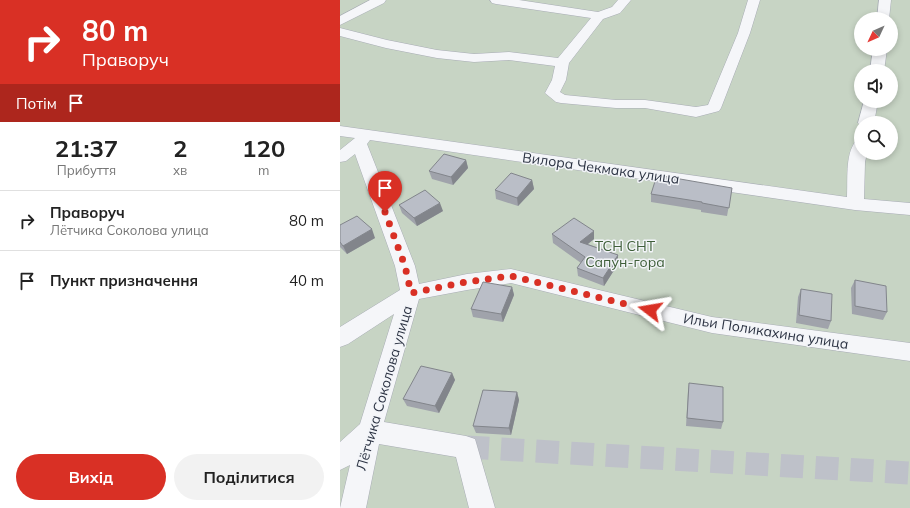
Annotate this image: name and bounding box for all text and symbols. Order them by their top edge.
north arrow [854,12,898,56]
map controls [854,12,898,160]
text: 80 m [82,13,148,48]
icon: right [16,16,68,68]
text: Праворуч [82,48,169,71]
button: sound [854,64,898,108]
icon: arrive [65,92,87,114]
text: Потім [16,94,57,113]
button: search [854,116,898,160]
text: 21:37 [55,133,118,163]
text: 2 [173,133,187,163]
text: 120 [242,133,285,163]
street label: Вилора Чекмака улица [521,148,681,188]
text: Прибуття [57,162,116,178]
text: хв [173,162,187,178]
text: m [258,162,269,178]
pin [368,171,402,212]
icon: arrive [374,177,396,199]
text: Праворуч [50,203,125,222]
icon: right [16,210,38,232]
text: 80 m [289,211,324,230]
text: Лётчика Соколова улица [50,222,209,238]
park label: ТСН СНТ Сапун-гора [585,237,665,271]
icon: arrive [16,270,38,292]
text: Пункт призначення [50,271,198,290]
text: 40 m [289,271,324,290]
position arrow [629,289,671,331]
street label: Лётчика Соколова улица [352,303,416,473]
street label: Ильи Поликахина улица [682,309,850,353]
button: Вихід [16,454,166,500]
button: Поділитися [174,454,324,500]

